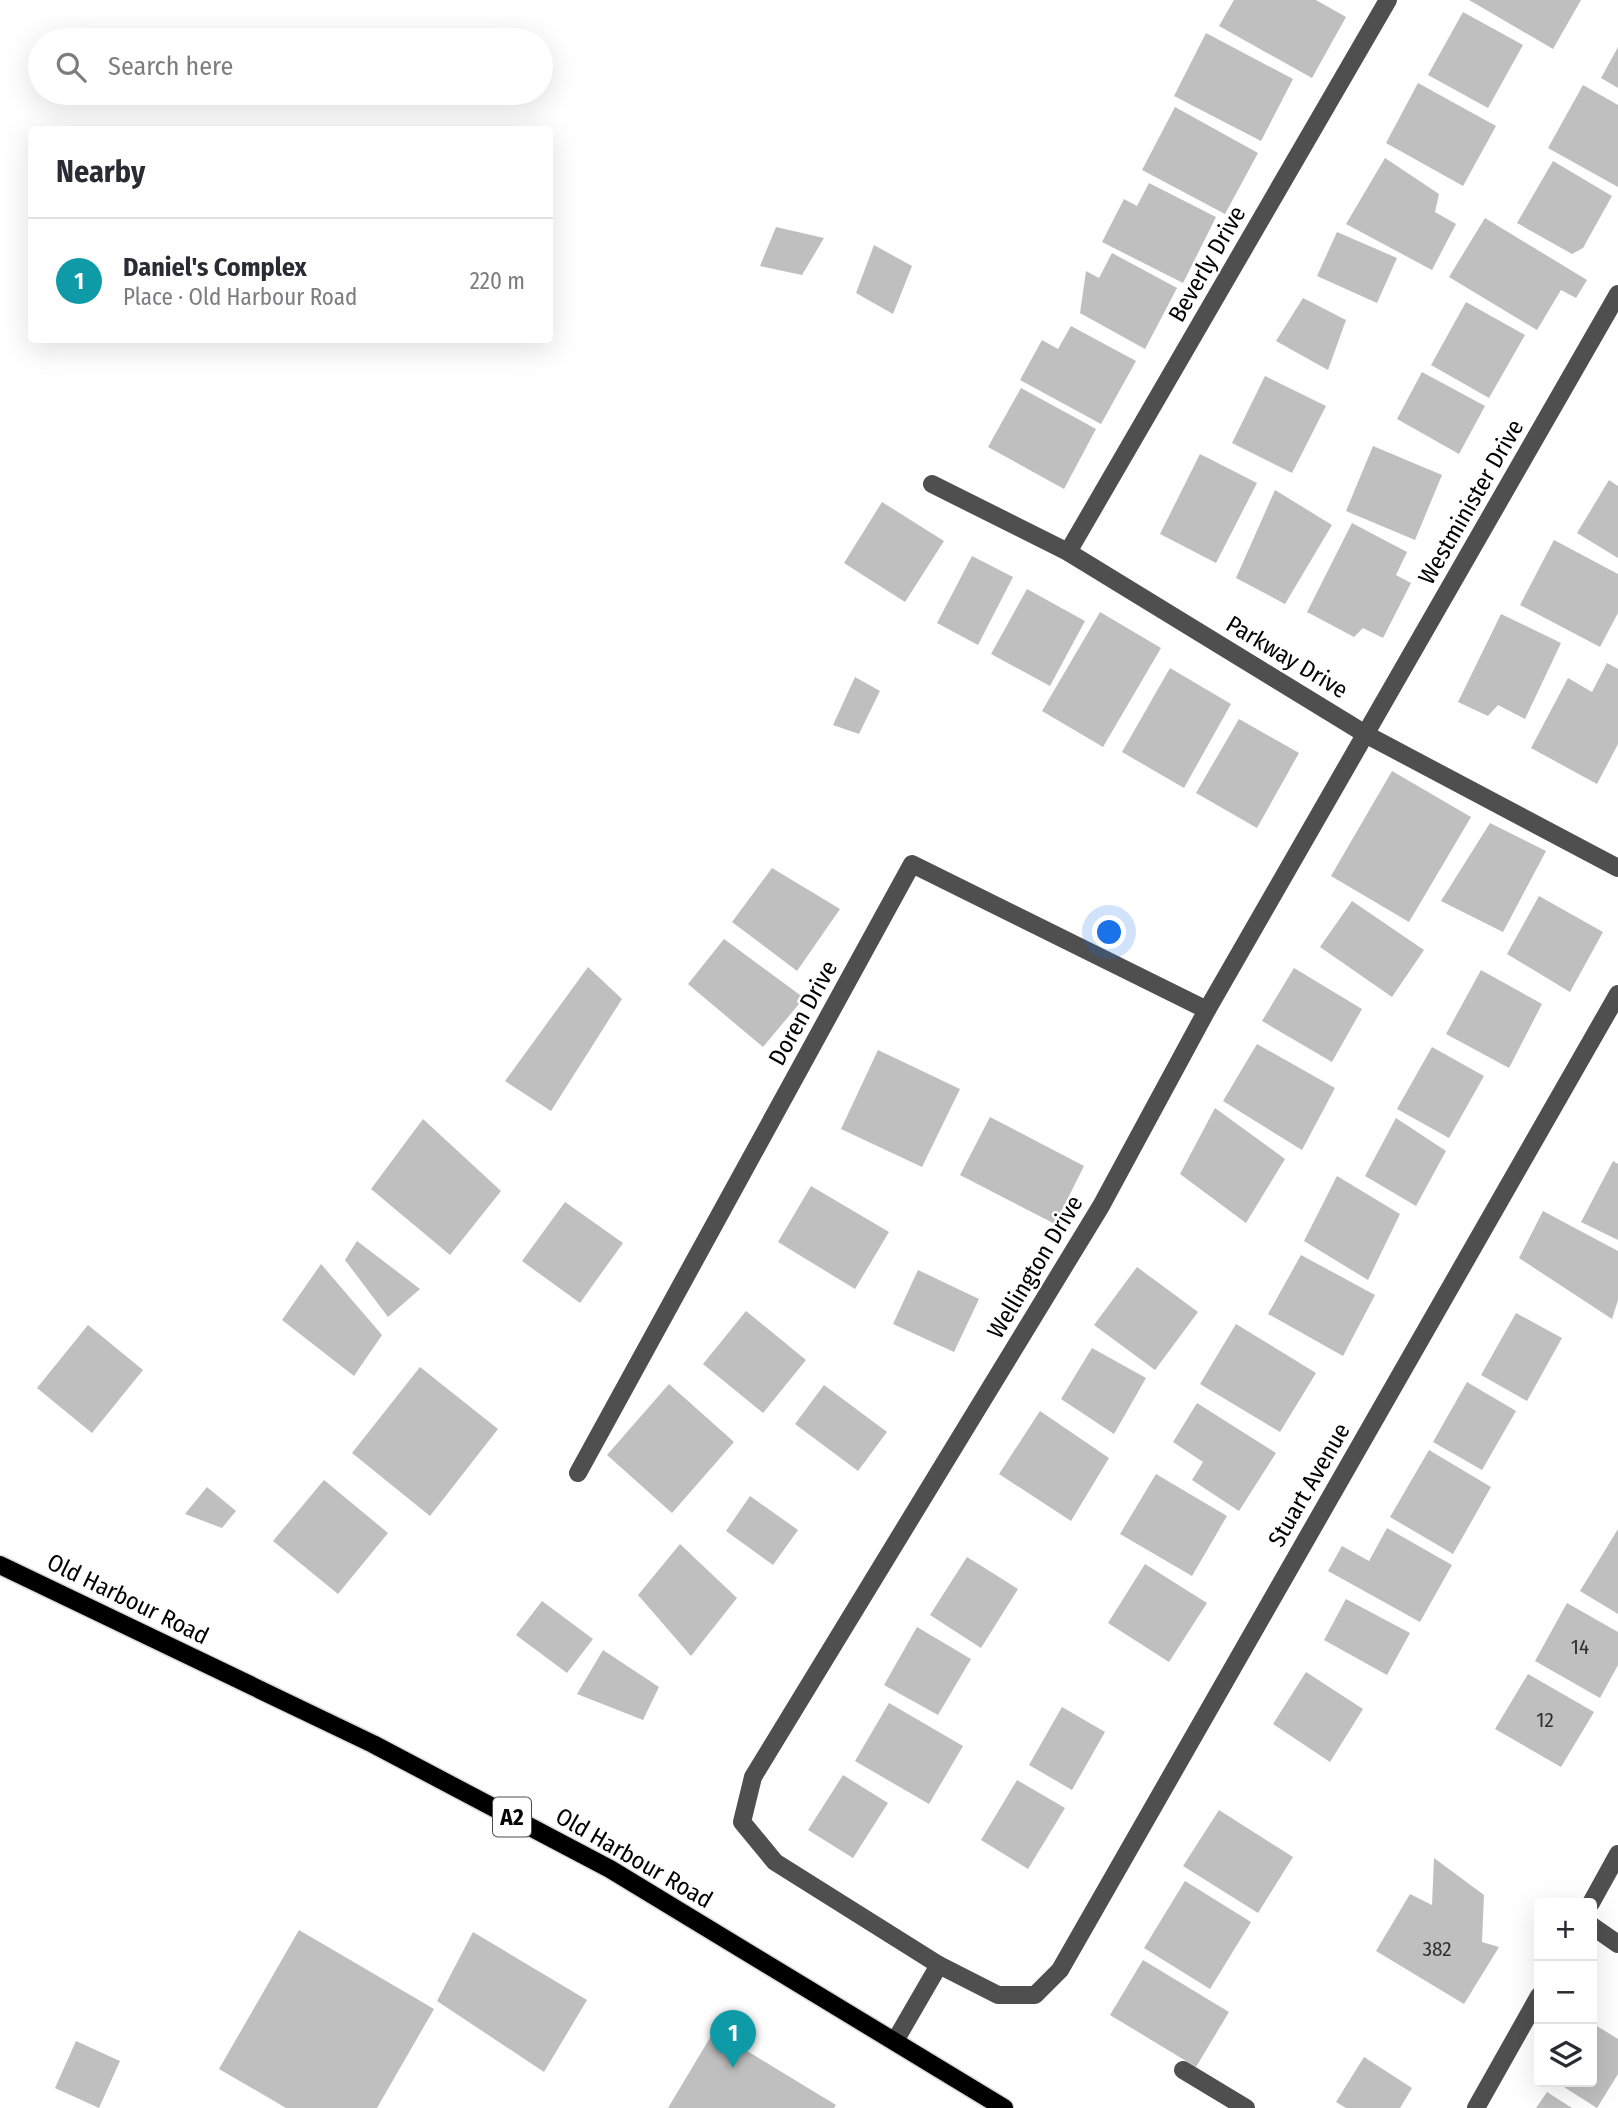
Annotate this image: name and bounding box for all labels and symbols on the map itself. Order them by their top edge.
street label: Beverly Drive [1163,201,1251,327]
street label: Westminister Drive [1413,415,1529,589]
street label: Parkway Drive [1221,610,1353,704]
your location [1092,915,1126,949]
street label: Doren Drive [763,956,843,1070]
street label: Wellington Drive [981,1191,1089,1343]
street label: Stuart Avenue [1262,1418,1356,1552]
street label: Old Harbour Road [43,1548,213,1650]
house number: 14 [1571,1634,1589,1660]
house number: 12 [1536,1707,1554,1733]
road number: A2 [493,1798,531,1836]
street label: Old Harbour Road [551,1802,717,1914]
house number: 382 [1422,1936,1452,1962]
pin: 1 [710,2010,756,2068]

